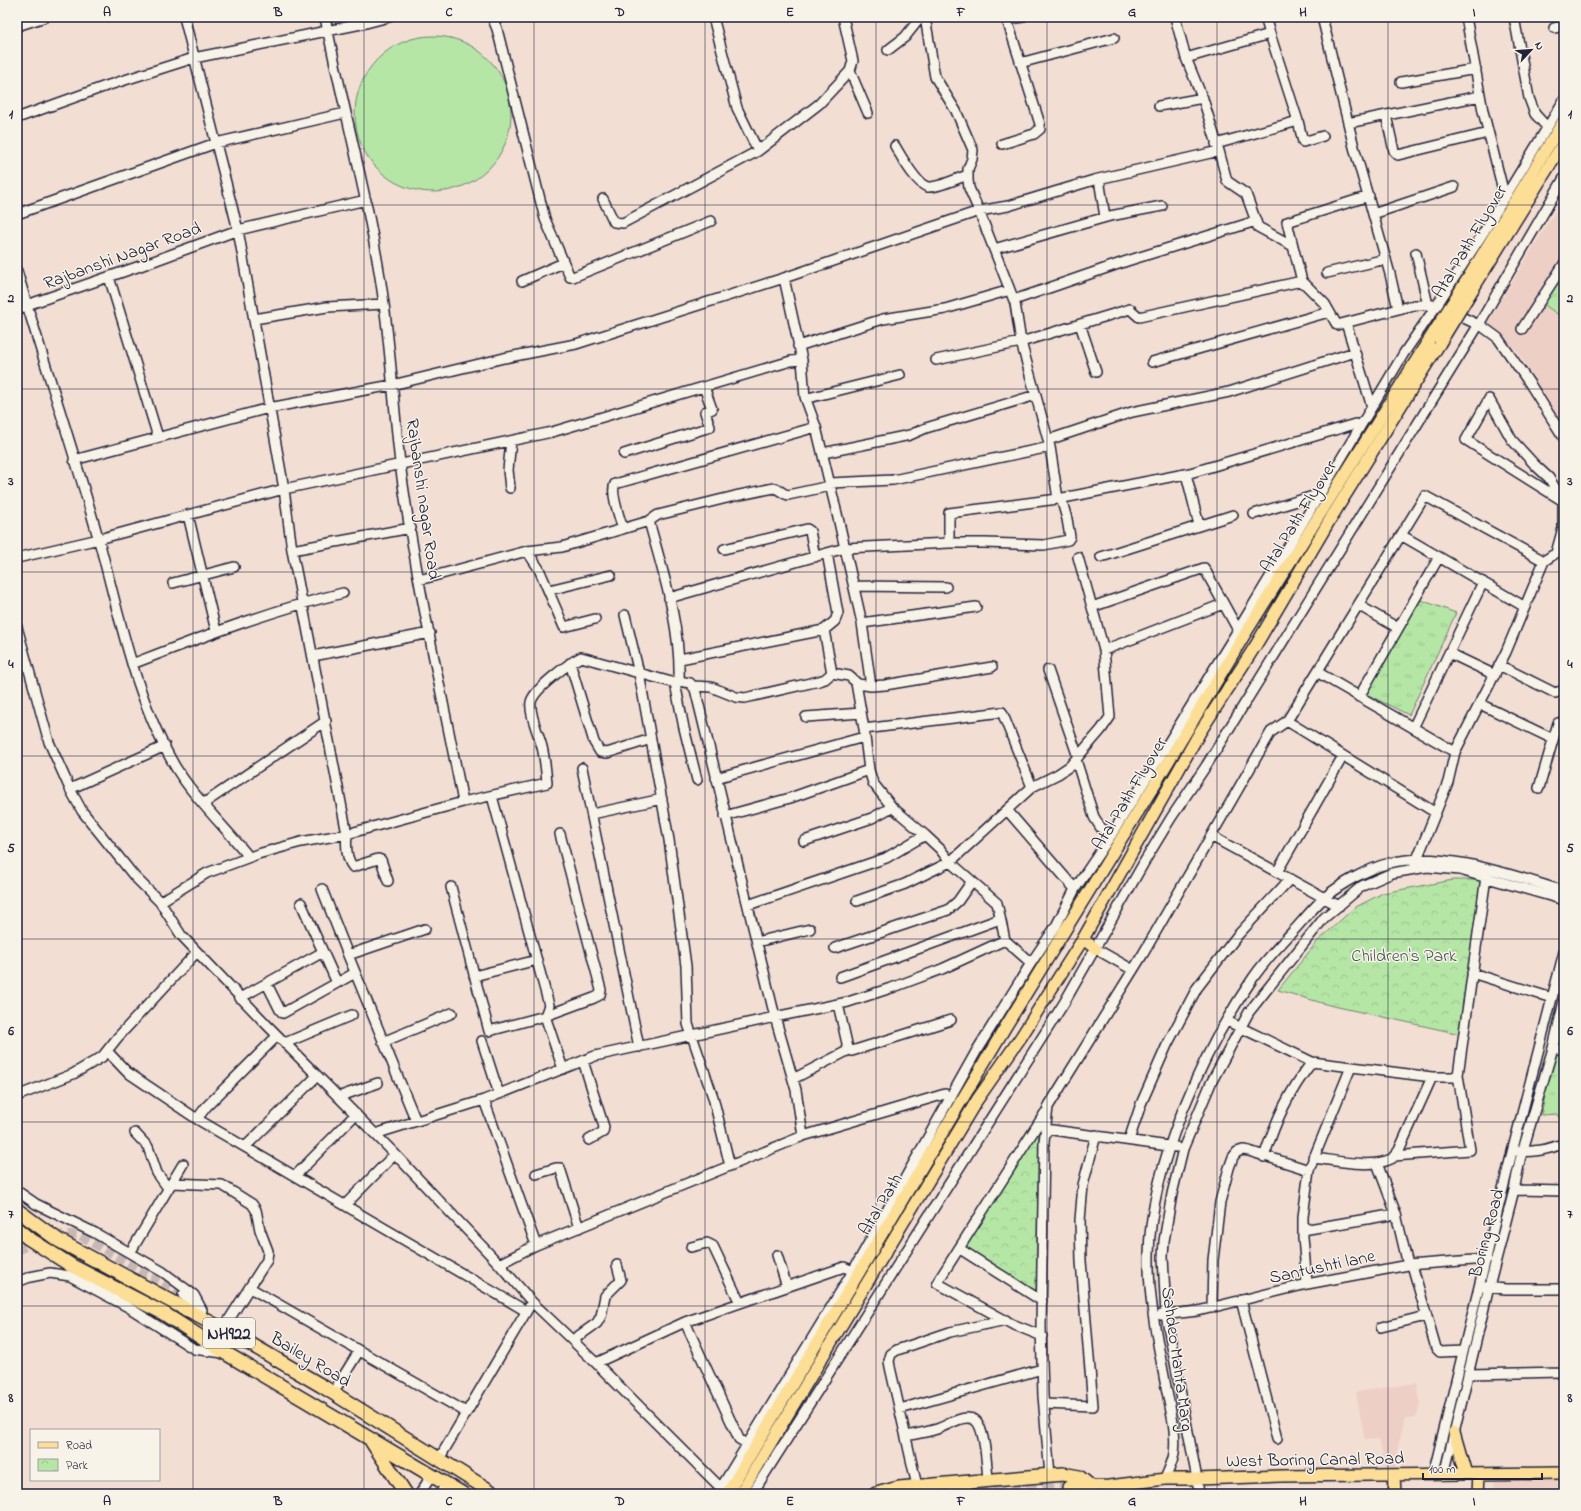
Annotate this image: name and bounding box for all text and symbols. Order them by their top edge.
text: A [103,3,111,22]
text: B [273,3,283,22]
text: C [445,3,453,22]
text: D [614,3,625,22]
text: E [786,3,794,22]
text: F [956,3,966,22]
text: G [1128,3,1136,22]
text: H [1299,3,1307,22]
text: I [1472,3,1476,22]
north arrow [1511,30,1551,70]
text: N [1530,39,1548,53]
text: 1 [9,105,14,124]
text: 1 [1568,105,1573,124]
street label: Atal Path Flyover [1427,180,1515,304]
street label: Rajbanshi Nagar Road [40,216,205,298]
text: 2 [7,289,15,308]
text: 2 [1566,289,1574,308]
street label: Rajbanshi nagar Road [397,417,446,582]
street label: Atal Path Flyover [1255,455,1345,578]
text: 3 [7,472,14,491]
text: 3 [1566,472,1573,491]
text: 4 [7,655,14,674]
text: 4 [1566,655,1573,674]
street label: Atal Path Flyover [1087,732,1175,856]
text: 5 [7,839,15,858]
text: 5 [1566,839,1574,858]
park label: Children's Park [1351,944,1457,970]
text: 6 [7,1022,14,1041]
text: 6 [1566,1022,1573,1041]
street label: Atal Path [853,1169,910,1241]
street label: Boring Road [1463,1186,1513,1282]
text: 7 [8,1205,14,1224]
text: 7 [1567,1205,1573,1224]
street label: Santushti lane [1267,1244,1379,1292]
street label: Sahdeo Mahta Marg [1152,1285,1199,1433]
road number: NH922 [203,1318,255,1348]
street label: Bailey Road [264,1326,355,1395]
text: 8 [8,1389,14,1408]
text: 8 [1567,1389,1573,1408]
legend [30,1429,160,1481]
text: Road [66,1437,92,1455]
street label: West Boring Canal Road [1226,1446,1404,1477]
scale bar [1423,1455,1542,1481]
text: Park [66,1457,88,1475]
text: 100 m [1429,1461,1456,1479]
text: A [103,1492,111,1511]
text: B [273,1492,283,1511]
text: C [445,1492,453,1511]
text: D [614,1492,625,1511]
text: E [786,1492,794,1511]
text: F [956,1492,966,1511]
text: G [1128,1492,1136,1511]
text: H [1299,1492,1307,1511]
text: I [1472,1492,1476,1511]

